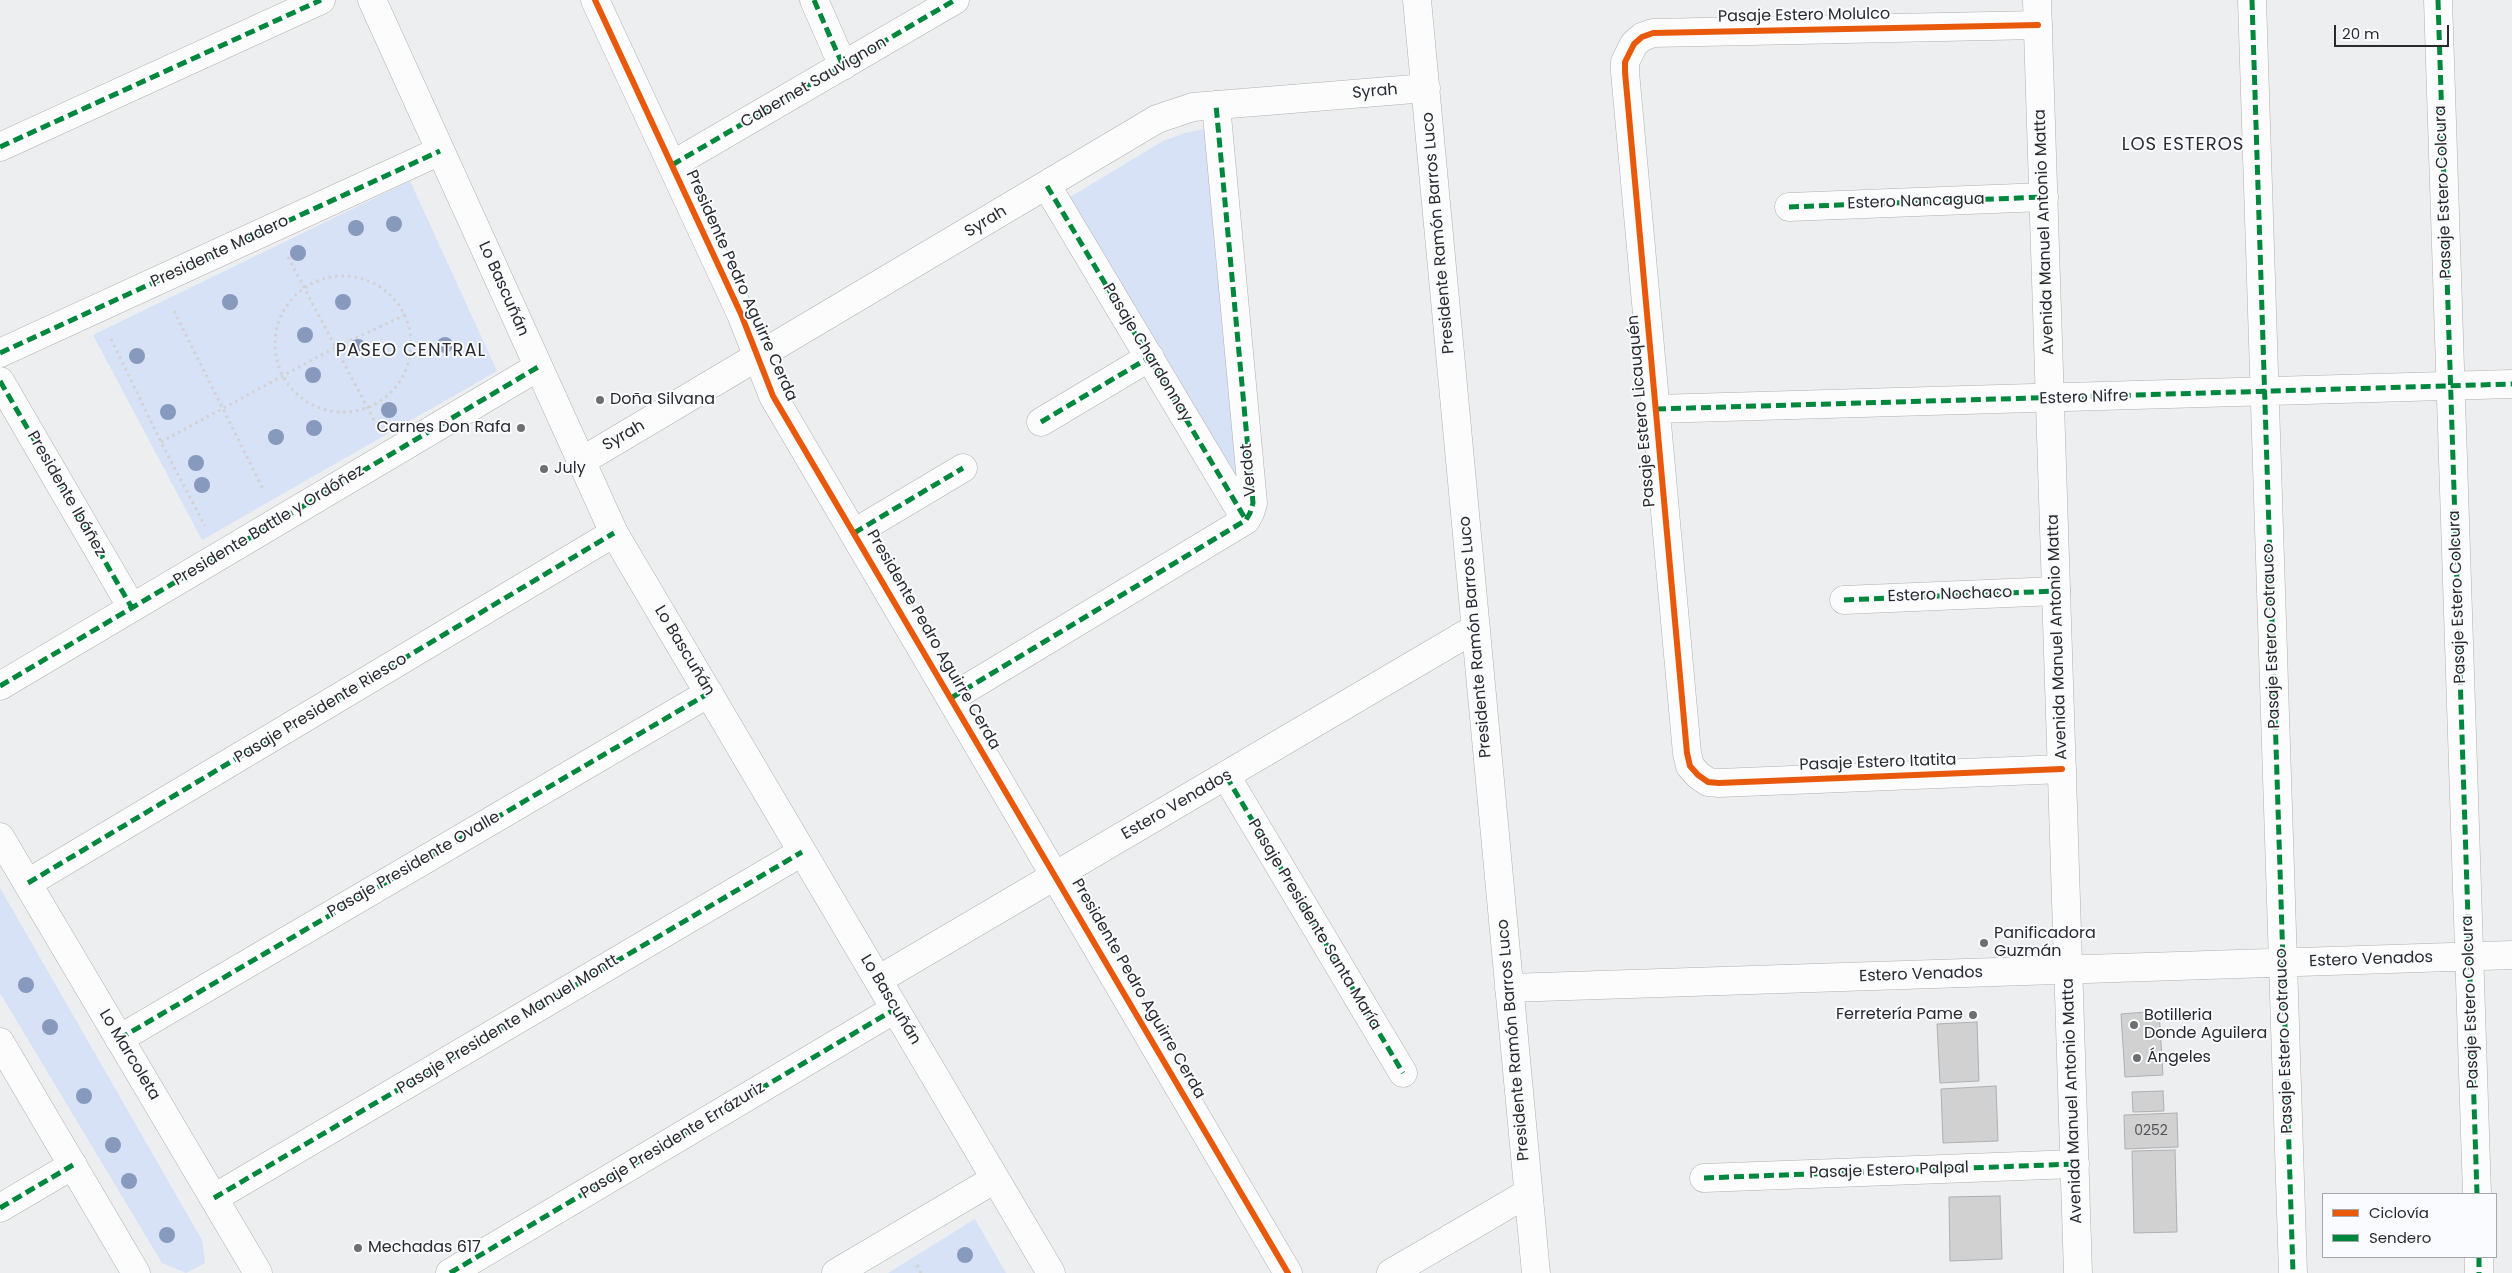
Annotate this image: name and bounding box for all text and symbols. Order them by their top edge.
street label: Pasaje Estero Molulco [1718,5,1890,27]
scale bar [2337,15,2452,47]
text: 20 m [2342,23,2380,44]
street label: Cabernet Sauvignon [738,33,890,133]
street label: Syrah [1352,80,1398,104]
street label: Pasaje Estero Colcura [2431,105,2457,279]
street label: Avenida Manuel Antonio Matta [2031,109,2059,355]
street label: Presidente Ramón Barros Luco [1419,111,1459,355]
district label: LOS ESTEROS [2120,134,2246,156]
street label: Presidente Pedro Aguirre Cerda [681,168,801,404]
street label: Estero Nancagua [1847,190,1985,214]
street label: Syrah [962,202,1010,242]
street label: Presidente Madero [148,212,292,292]
street label: Lo Bascuñán [474,239,532,339]
street label: Pasaje Chardonnay [1098,280,1196,426]
street label: Pasaje Estero Licauquén [1624,314,1660,508]
district label: PASEO CENTRAL [334,340,488,362]
street label: Estero Nifre [2039,387,2129,409]
place label: Doña Silvana [610,390,715,410]
marker: Doña Silvana [594,394,606,406]
street label: Syrah [600,416,648,456]
place label: Carnes Don Rafa [376,418,511,438]
marker: Carnes Don Rafa [515,422,527,434]
street label: Presidente Ibáñez [22,428,110,560]
street label: Verdot [1237,442,1261,498]
place label: July [554,459,586,479]
street label: Presidente Battle y Ordóñez [170,461,368,591]
marker: July [538,463,550,475]
street label: Pasaje Estero Colcura [2445,510,2471,684]
street label: Avenida Manuel Antonio Matta [2044,514,2072,760]
street label: Presidente Ramón Barros Luco [1456,515,1496,759]
street label: Presidente Pedro Aguirre Cerda [862,527,1004,753]
street label: Pasaje Estero Cotrauco [2259,543,2285,729]
street label: Estero Nochaco [1887,583,2013,607]
street label: Lo Bascuñán [650,602,718,700]
street label: Pasaje Presidente Riesco [231,650,411,768]
street label: Pasaje Estero Itatita [1799,751,1957,775]
street label: Estero Venados [1119,766,1235,844]
street label: Pasaje Presidente Ovalle [324,808,504,922]
street label: Pasaje Presidente Santa María [1243,816,1385,1034]
street label: Presidente Pedro Aguirre Cerda [1067,876,1209,1102]
street label: Pasaje Estero Colcura [2458,915,2484,1089]
street label: Presidente Ramón Barros Luco [1494,918,1534,1162]
place label: Panificadora Guzmán [1994,924,2096,962]
marker: Panificadora Guzmán [1978,937,1990,949]
street label: Pasaje Estero Cotrauco [2272,948,2298,1134]
street label: Estero Venados [2309,948,2433,972]
street label: Pasaje Presidente Manuel Montt [394,951,622,1099]
street label: Lo Bascuñán [856,951,924,1049]
street label: Estero Venados [1859,963,1983,987]
street label: Avenida Manuel Antonio Matta [2059,978,2087,1224]
place label: Ferretería Pame [1836,1005,1963,1025]
street label: Lo Marcoleta [94,1006,164,1104]
place label: Botilleria Donde Aguilera [2144,1006,2267,1044]
marker: Ferretería Pame [1967,1009,1979,1021]
marker: Botilleria Donde Aguilera [2128,1019,2140,1031]
place label: Ángeles [2147,1048,2211,1068]
marker: Ángeles [2131,1052,2143,1064]
street label: Pasaje Presidente Errázuriz [577,1078,769,1204]
house number: 0252 [2134,1123,2168,1139]
street label: Pasaje Estero Palpal [1809,1159,1969,1183]
legend [2322,1193,2497,1258]
text: Ciclovía [2369,1202,2429,1223]
text: Sendero [2369,1227,2431,1248]
place label: Mechadas 617 [368,1238,481,1258]
marker: Mechadas 617 [352,1242,364,1254]

